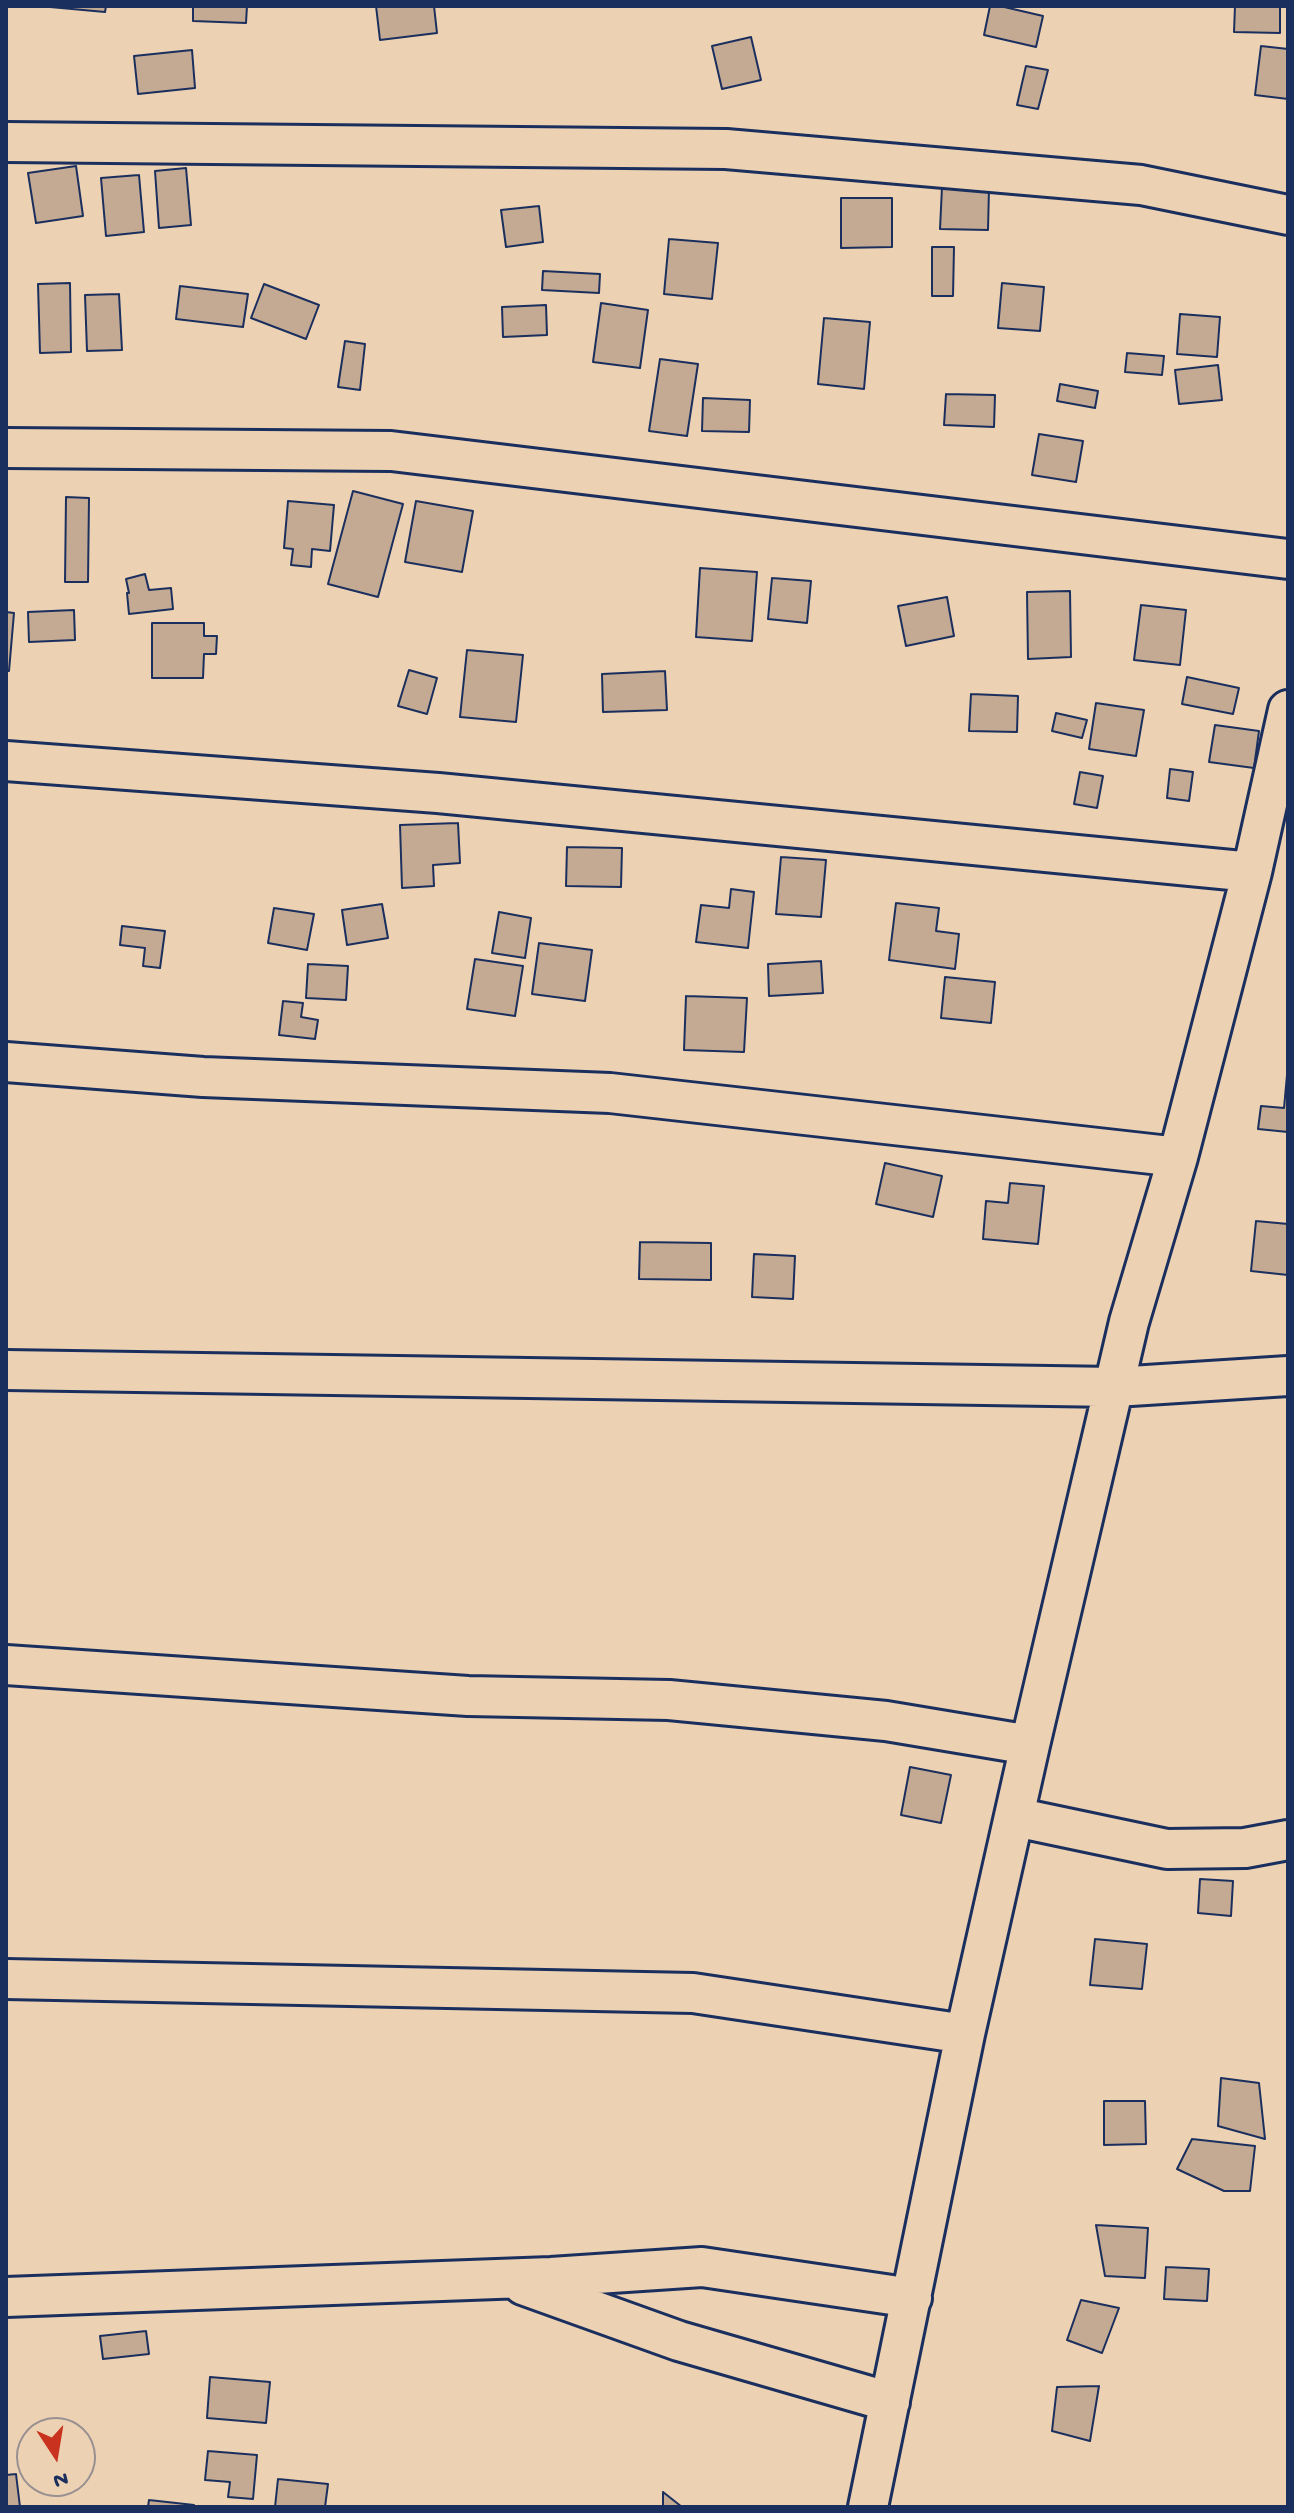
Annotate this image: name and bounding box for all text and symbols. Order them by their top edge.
north arrow [16,2417,96,2497]
text: N [51,2464,70,2493]

